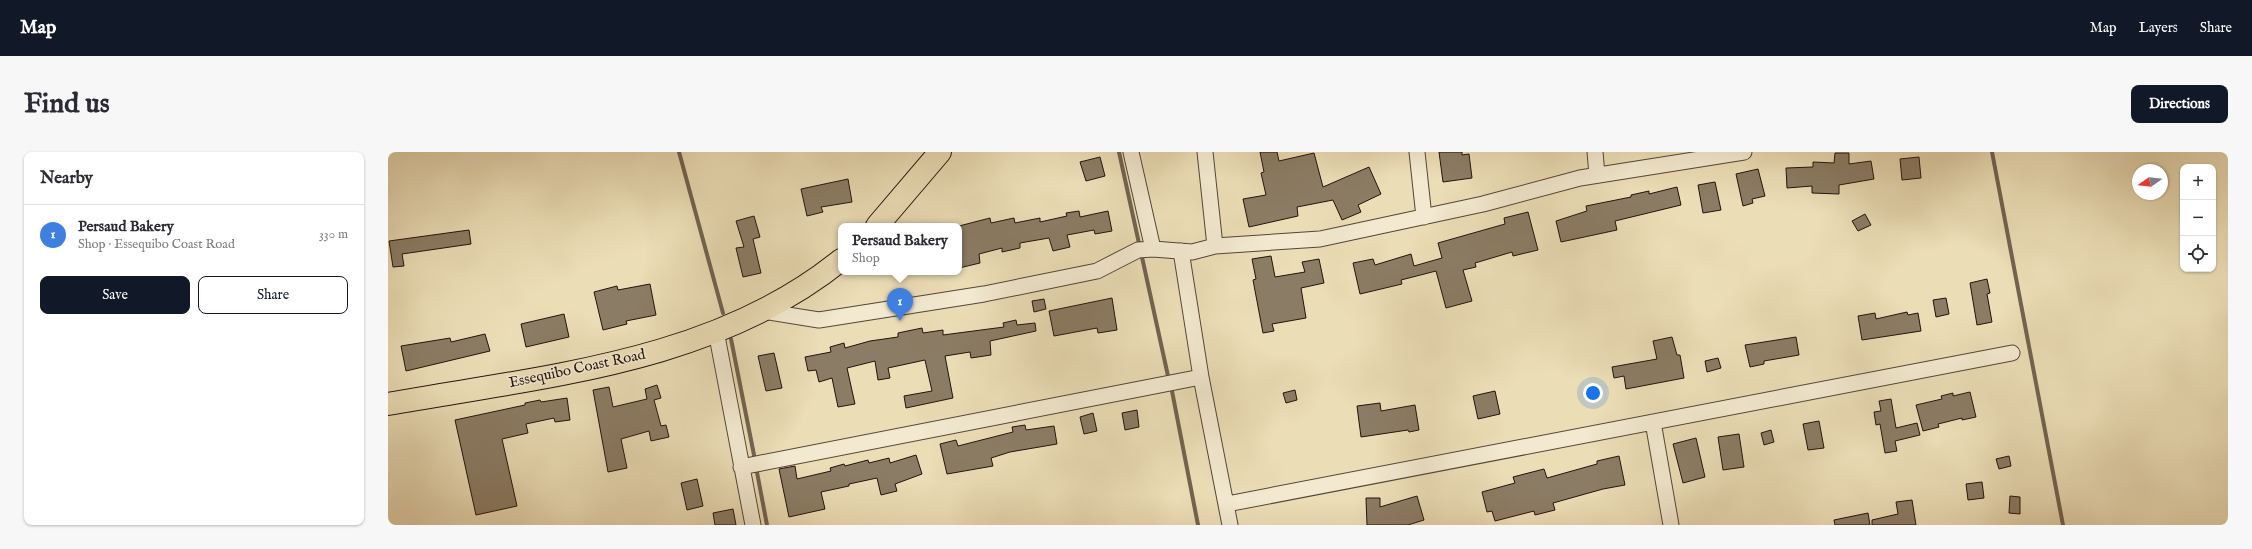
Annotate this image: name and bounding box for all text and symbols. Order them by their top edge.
text: Map [20,16,56,40]
text: Map [2090,19,2117,37]
text: Layers [2139,19,2178,37]
text: Share [2200,19,2232,37]
button: Directions [2131,85,2228,123]
text: Find us [24,87,110,122]
north arrow [2132,164,2168,200]
map controls [2180,164,2216,272]
button: + [2180,164,2216,200]
text: Nearby [40,168,93,189]
button: − [2180,200,2216,236]
text: Persaud Bakery [78,217,174,236]
popup [838,223,962,275]
text: 1 [51,226,55,243]
text: 330 m [319,226,348,243]
text: Persaud Bakery [852,231,948,250]
text: Shop · Essequibo Coast Road [78,236,235,253]
button: locate [2180,236,2216,272]
text: Shop [852,250,880,267]
button: Save [40,276,190,314]
button: Share [198,276,348,314]
pin: 1 [887,288,913,321]
street label: Essequibo Coast Road [507,345,648,392]
your location [1583,383,1603,403]

